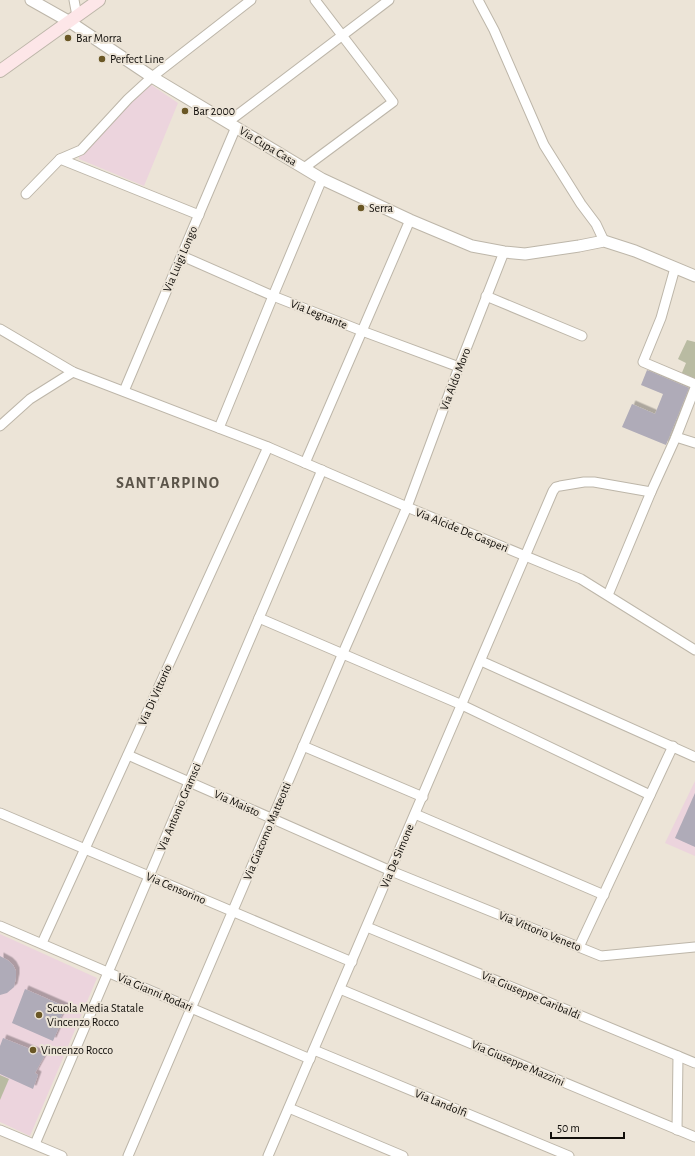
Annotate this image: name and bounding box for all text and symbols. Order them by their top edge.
place label: Bar Morra [76,32,122,44]
marker: Bar Morra [63,33,73,43]
place label: Perfect Line [110,53,164,65]
marker: Perfect Line [97,54,107,64]
place label: Bar 2000 [193,105,235,117]
marker: Bar 2000 [180,106,190,116]
street label: Via Cupa Casa [237,124,299,168]
place label: Serra [369,202,394,214]
marker: Serra [356,203,366,213]
street label: Via Luigi Longo [161,224,199,294]
street label: Via Legnante [289,297,349,331]
street label: Via Aldo Moro [438,346,472,412]
district label: SANT'ARPINO [116,475,220,491]
street label: Via Alcide De Gasperi [414,506,510,554]
street label: Via Di Vittorio [136,663,174,727]
street label: Via Antonio Gramsci [155,761,203,853]
street label: Via Giacomo Matteotti [241,780,293,882]
street label: Via Maisto [212,788,262,818]
street label: Via De Simone [378,822,416,890]
street label: Via Censorino [144,870,208,906]
street label: Via Vittorio Veneto [497,909,583,953]
street label: Via Giuseppe Garibaldi [480,969,582,1021]
street label: Via Gianni Rodari [116,971,194,1013]
place label: Scuola Media Statale Vincenzo Rocco [47,1002,144,1028]
marker: Scuola Media Statale Vincenzo Rocco [34,1010,44,1020]
street label: Via Giuseppe Mazzini [470,1038,566,1088]
place label: Vincenzo Rocco [41,1044,113,1056]
marker: Vincenzo Rocco [28,1045,38,1055]
street label: Via Landolfi [413,1087,469,1119]
scale bar [551,1114,624,1140]
text: 50 m [557,1122,580,1134]

